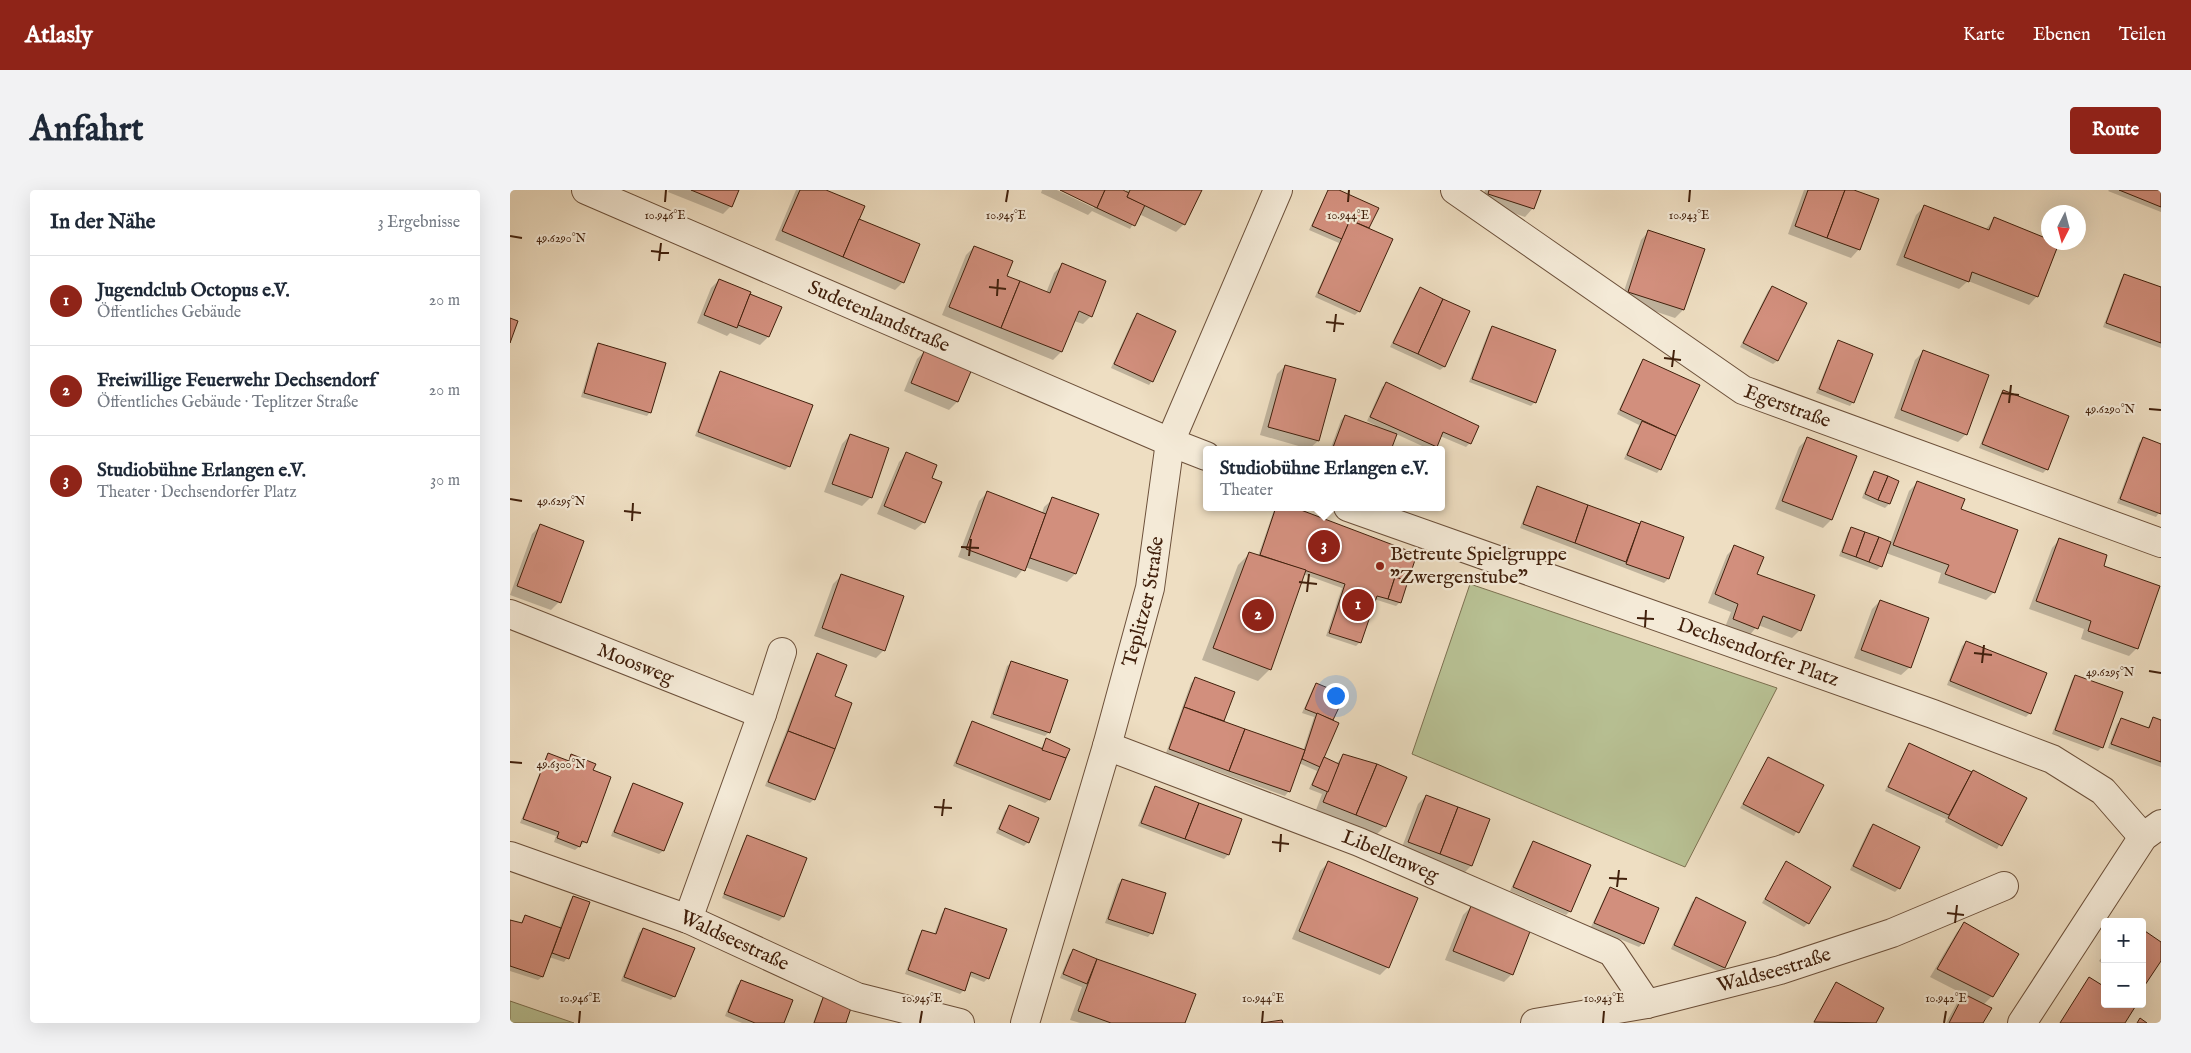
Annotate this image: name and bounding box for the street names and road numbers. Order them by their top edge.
street label: Sudetenlandstraße [804,275,954,358]
street label: Egerstraße [1741,379,1834,434]
street label: Teplitzer Straße [1117,535,1169,670]
street label: Dechsendorfer Platz [1674,612,1842,692]
street label: Moosweg [594,637,678,691]
street label: Libellenweg [1339,824,1444,888]
street label: Waldseestraße [676,905,793,976]
street label: Waldseestraße [1714,942,1834,998]

